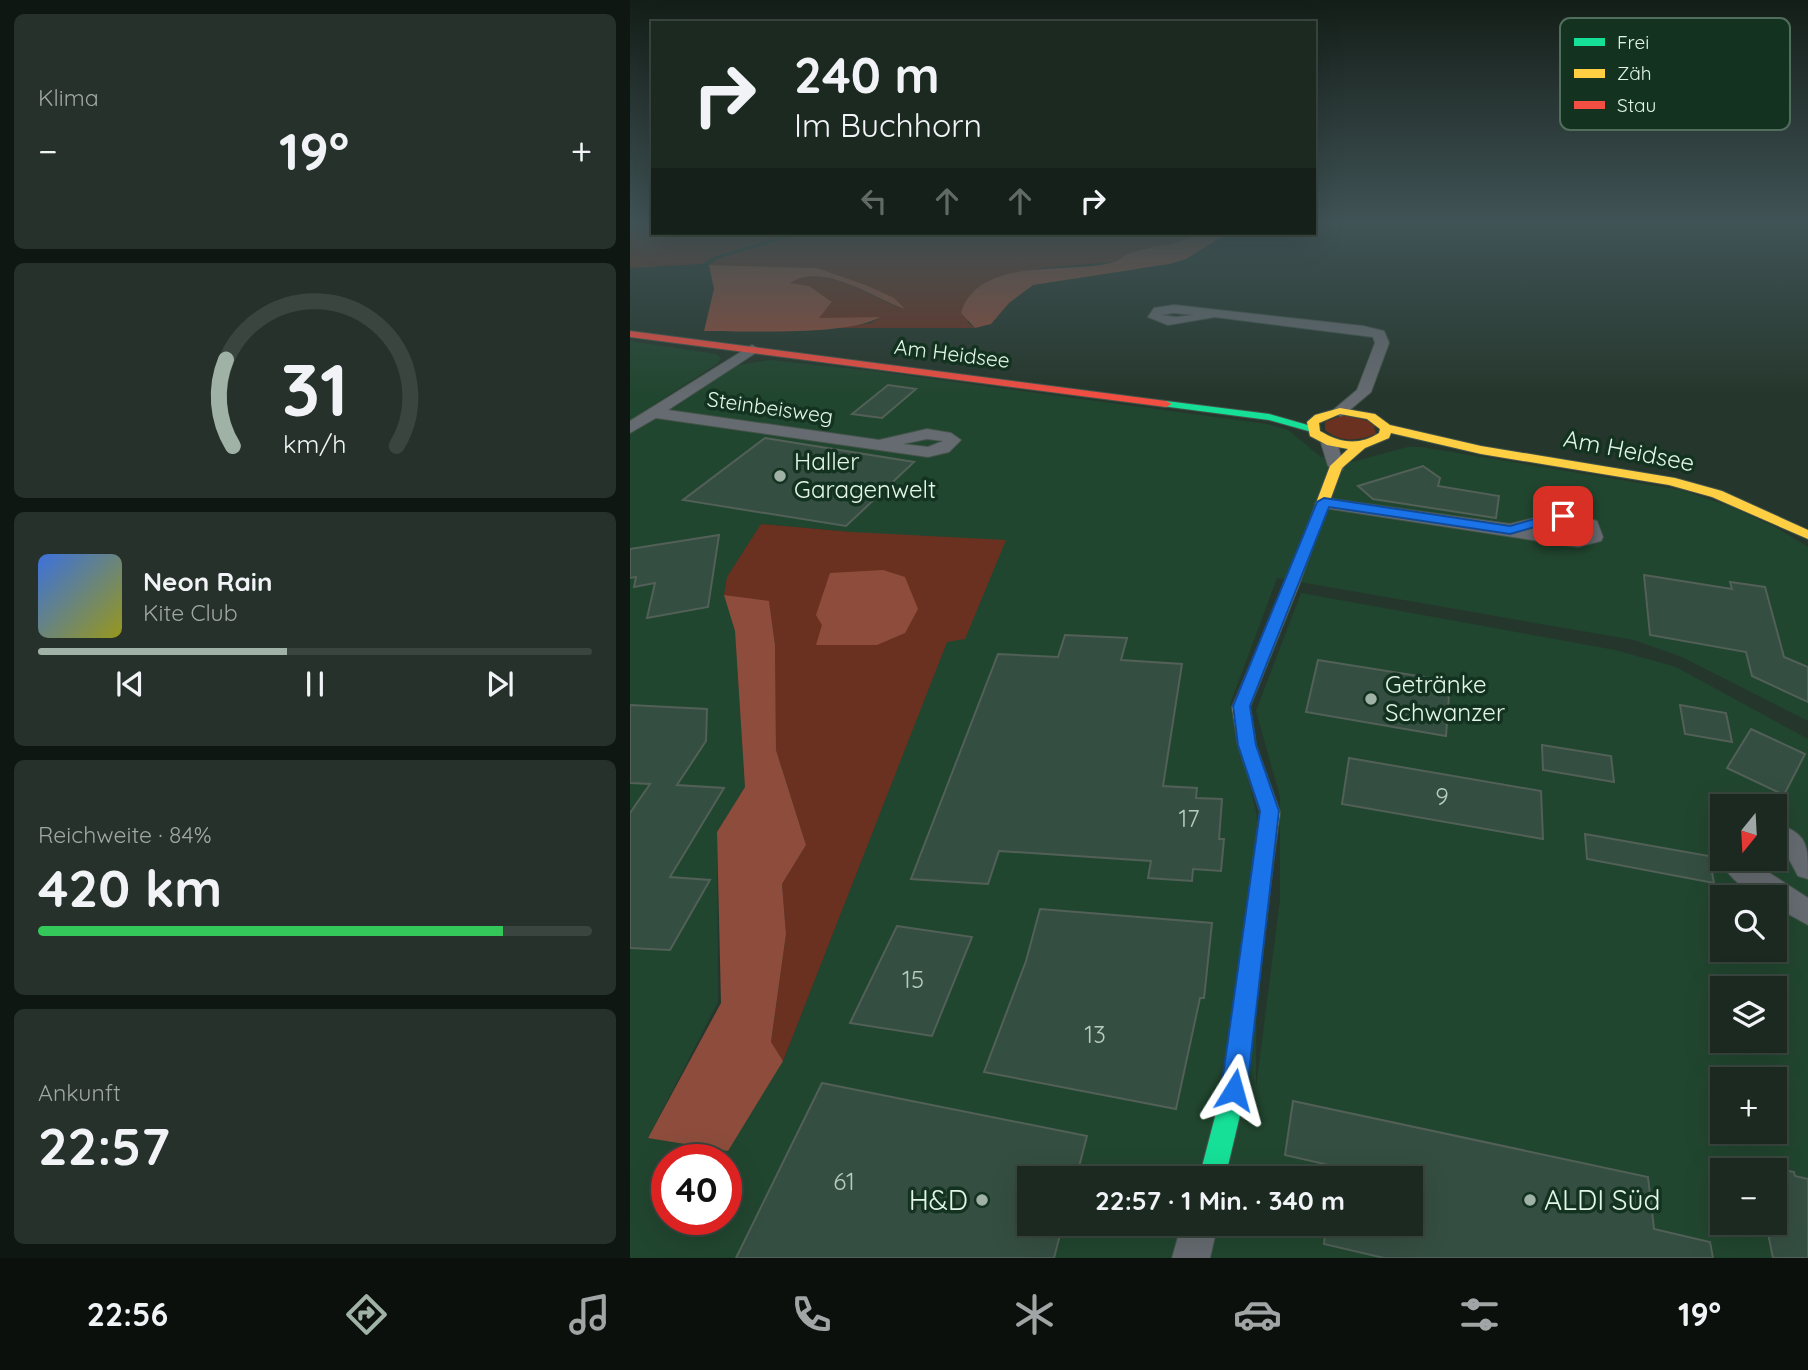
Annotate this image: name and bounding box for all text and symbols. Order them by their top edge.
legend [1560,18,1790,130]
text: Frei [1617,30,1649,54]
text: 240 m [794,44,940,105]
icon: right [679,49,770,140]
text: Zäh [1617,61,1652,85]
text: Klima [38,83,99,112]
text: Stau [1617,93,1656,117]
text: Im Buchhorn [794,105,982,145]
text: 19° [279,118,349,183]
text: − [38,127,58,175]
text: + [571,127,592,175]
icon: left [855,182,893,220]
icon: ahead [928,182,966,220]
icon: ahead [1001,182,1039,220]
icon: right [1074,182,1112,220]
street label: Am Heidsee [893,333,1011,373]
text: 31 [281,344,349,435]
street label: Steinbeisweg [705,385,835,429]
street label: Am Heidsee [1561,423,1697,477]
text: km/h [283,428,347,459]
place label: Haller Garagenwelt [794,446,936,504]
marker: Haller Garagenwelt [772,468,788,484]
pin [1533,486,1593,546]
icon: arrive [1544,497,1582,535]
text: Neon Rain [143,565,272,598]
text: Kite Club [143,598,238,627]
icon: previous [111,665,149,703]
icon: pause [296,665,334,703]
icon: next [481,665,519,703]
place label: Getränke Schwanzer [1385,669,1505,727]
marker: Getränke Schwanzer [1363,691,1379,707]
house number: 9 [1435,781,1449,811]
north arrow [1710,794,1787,872]
map controls [1710,794,1787,1235]
house number: 17 [1178,803,1200,833]
text: Reichweite · 84% [38,820,212,849]
text: 420 km [38,855,222,920]
button: search [1710,885,1787,962]
house number: 15 [902,964,924,994]
button: layers [1710,976,1787,1053]
house number: 13 [1084,1019,1106,1049]
position arrow [1197,1053,1271,1127]
button: + [1710,1067,1787,1144]
text: Ankunft [38,1078,121,1107]
text: 22:57 [38,1113,170,1178]
speed limit sign: 40 [651,1144,742,1235]
button: − [1710,1158,1787,1235]
house number: 61 [833,1166,855,1196]
place label: H&D [909,1182,968,1217]
place label: ALDI Süd [1544,1182,1660,1217]
text: 22:57 · 1 Min. · 340 m [1095,1184,1345,1217]
marker: H&D [974,1192,990,1208]
marker: ALDI Süd [1522,1192,1538,1208]
icon: directions [342,1290,391,1339]
icon: music [565,1290,614,1339]
icon: phone [787,1290,836,1339]
icon: climate [1010,1290,1059,1339]
icon: car [1233,1290,1282,1339]
icon: filters [1455,1290,1504,1339]
text: 22:56 [87,1294,168,1334]
text: 19° [1678,1294,1721,1334]

